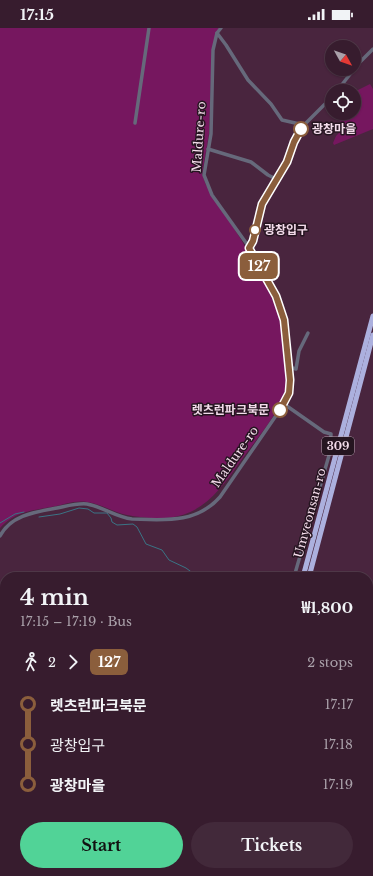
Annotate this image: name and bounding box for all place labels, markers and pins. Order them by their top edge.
marker: 광창마을 [293,121,309,137]
place label: 광창마을 [312,121,356,136]
place label: 광창입구 [264,222,308,237]
marker: 광창입구 [249,224,261,236]
place label: 렛츠런파크북문 [192,402,269,417]
marker: 렛츠런파크북문 [272,402,288,418]

